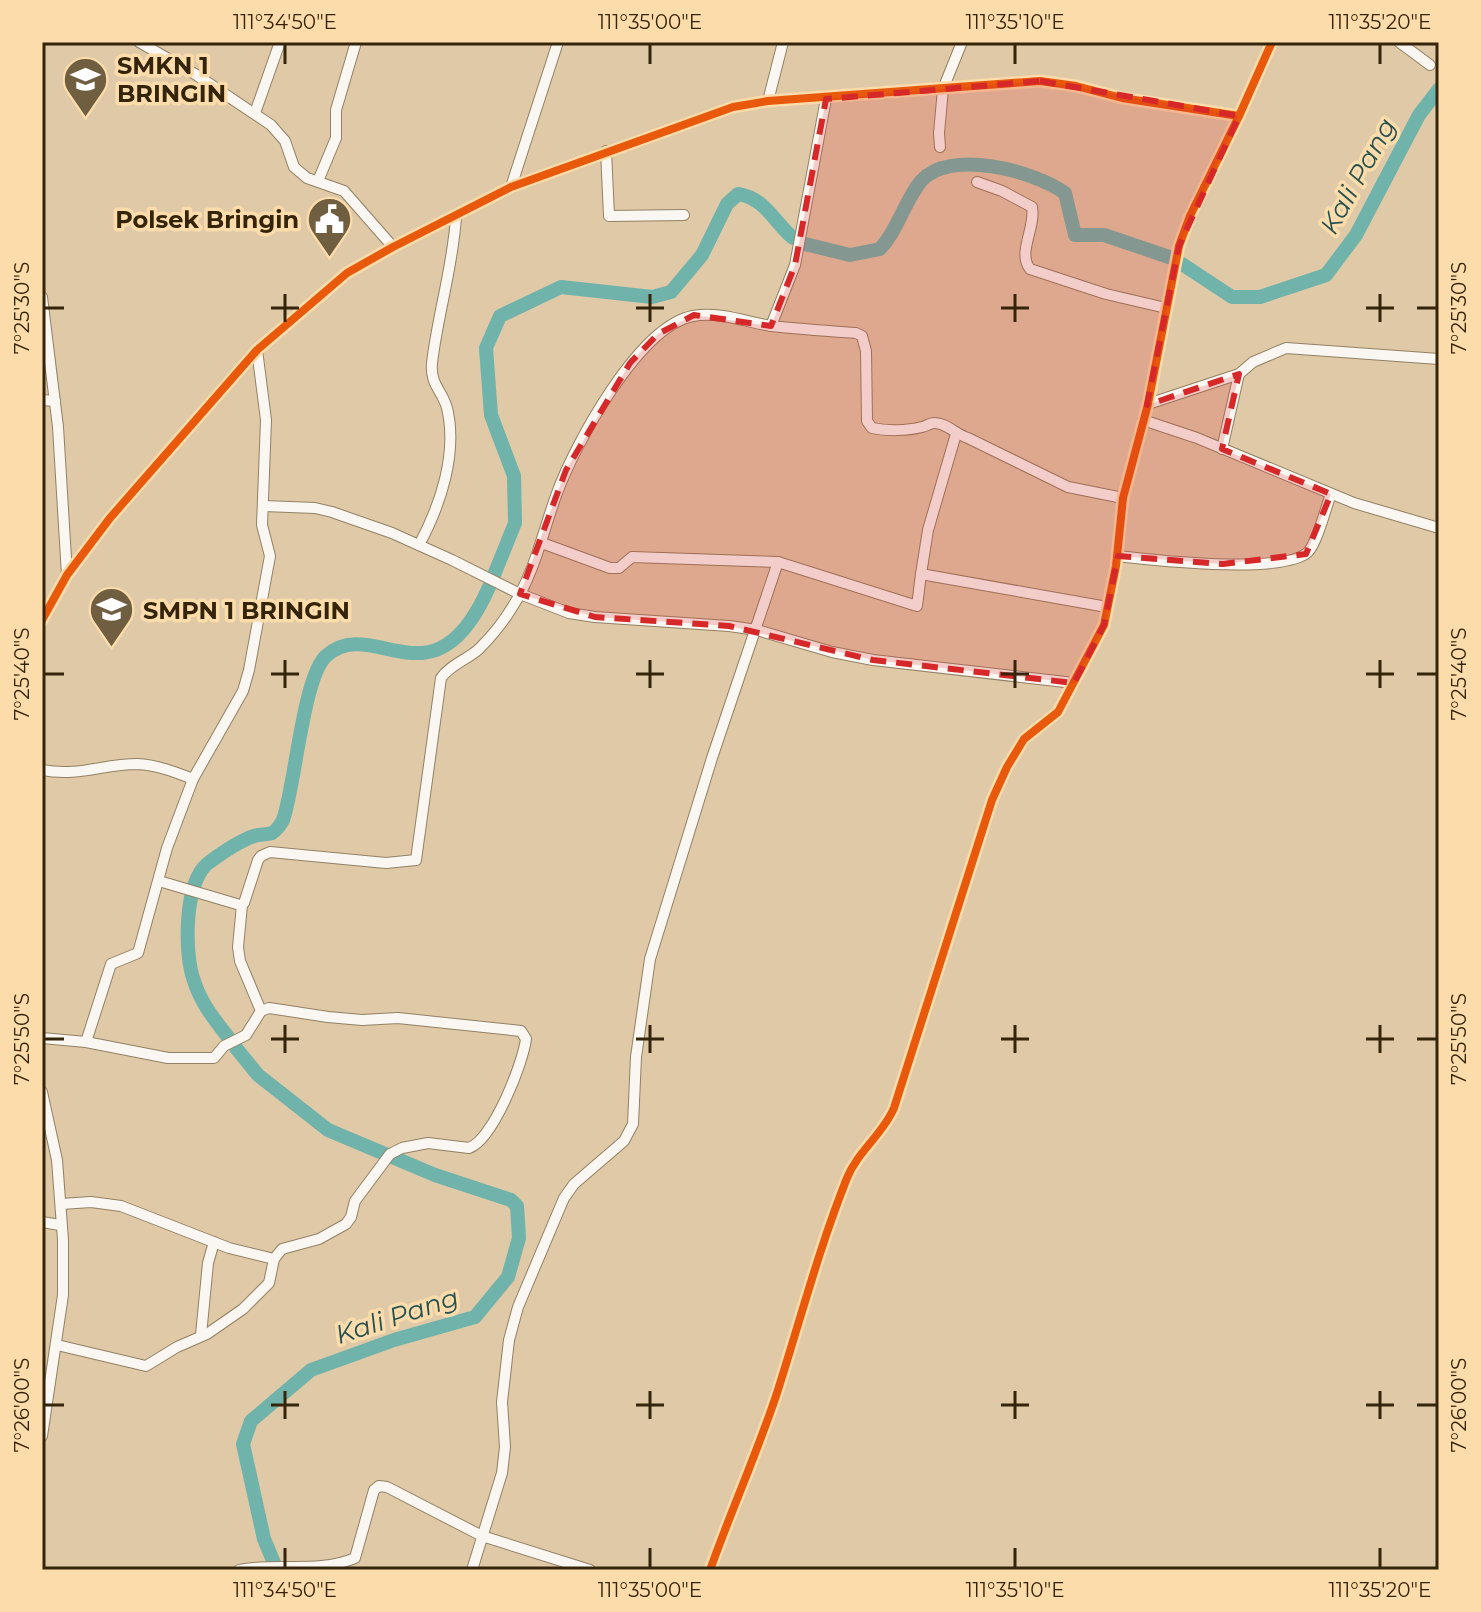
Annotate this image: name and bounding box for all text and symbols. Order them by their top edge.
text: 111°34'50"E [233,10,337,34]
text: 111°35'00"E [598,10,702,34]
text: 111°35'10"E [965,10,1065,34]
text: 111°35'20"E [1329,10,1431,34]
place label: SMKN 1 BRINGIN [117,51,226,108]
school or university icon: SMKN 1 BRINGIN [62,55,110,118]
water label: Kali Pang [1313,112,1403,240]
public building icon: Polsek Bringin [306,195,354,258]
place label: Polsek Bringin [115,205,299,234]
text: 7°25'30"S [10,262,34,354]
text: 7°25'30"S [1447,262,1471,354]
school or university icon: SMPN 1 BRINGIN [88,586,136,649]
place label: SMPN 1 BRINGIN [143,596,350,625]
text: 7°25'40"S [10,627,34,721]
text: 7°25'40"S [1447,627,1471,721]
text: 7°25'50"S [10,993,34,1085]
text: 7°25'50"S [1447,993,1471,1085]
water label: Kali Pang [331,1281,463,1351]
text: 7°26'00"S [10,1358,34,1452]
text: 7°26'00"S [1447,1358,1471,1452]
text: 111°34'50"E [233,1578,337,1602]
text: 111°35'00"E [598,1578,702,1602]
text: 111°35'10"E [965,1578,1065,1602]
text: 111°35'20"E [1329,1578,1431,1602]

